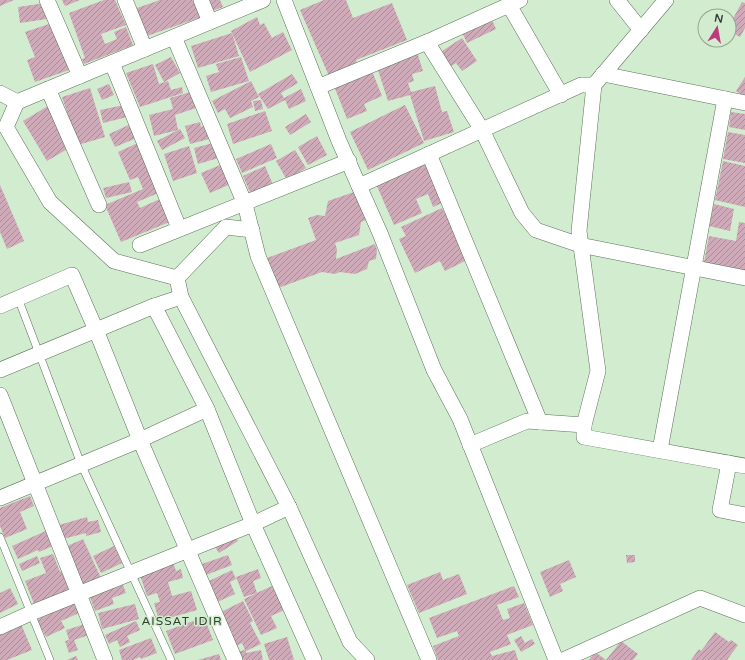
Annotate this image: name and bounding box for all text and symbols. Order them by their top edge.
north arrow [697,8,737,48]
text: N [713,11,724,26]
district label: AISSAT IDIR [141,614,223,628]

